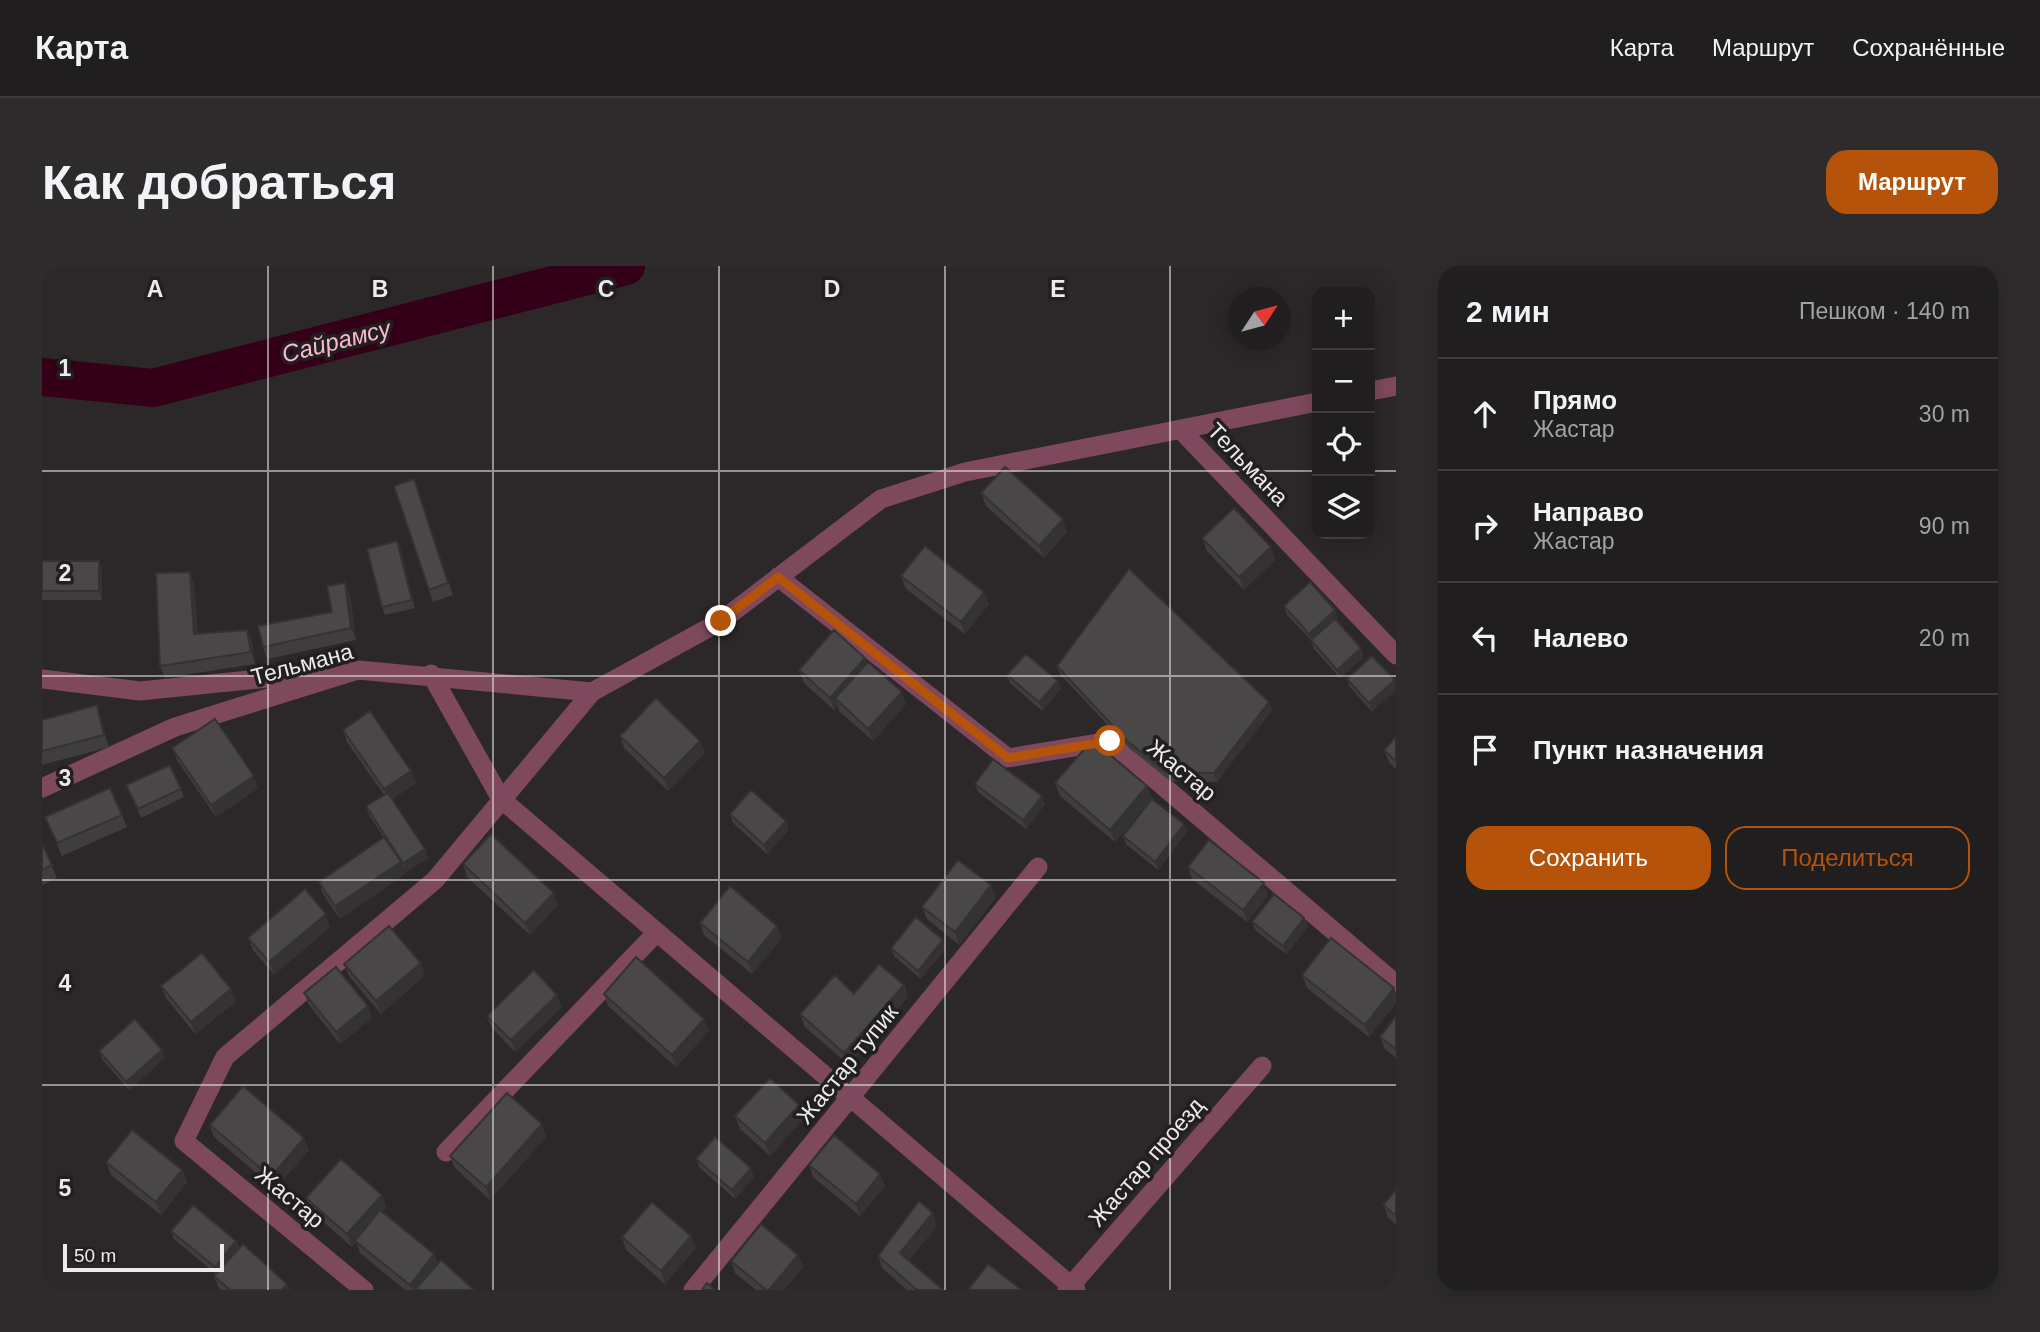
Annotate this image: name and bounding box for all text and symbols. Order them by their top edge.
text: Карта [35,29,128,66]
text: Карта [1610,34,1674,61]
text: Маршрут [1712,34,1814,61]
text: Сохранённые [1852,34,2005,61]
button: Маршрут [1826,150,1998,214]
text: Как добраться [42,155,396,209]
text: A [147,276,163,302]
text: B [372,276,388,302]
text: C [598,276,614,302]
text: D [824,276,840,302]
text: E [1050,276,1066,302]
north arrow [1228,287,1291,350]
map controls [1312,287,1375,539]
button: + [1312,287,1375,350]
text: 2 мин [1466,295,1550,328]
text: Пешком · 140 m [1799,298,1970,324]
water label: Сайрамсу [279,314,395,368]
button: − [1312,350,1375,413]
text: 1 [59,355,72,381]
text: Прямо [1533,385,1617,415]
icon: ahead [1466,395,1504,433]
text: 30 m [1919,401,1970,427]
button: locate [1312,413,1375,476]
text: Жастар [1533,416,1615,442]
street label: Тельмана [1202,417,1294,511]
button: layers [1312,476,1375,539]
text: Направо [1533,497,1644,527]
icon: right [1466,507,1504,545]
text: 90 m [1919,513,1970,539]
text: Жастар [1533,528,1615,554]
text: 2 [59,560,71,586]
route end [705,605,736,636]
icon: left [1466,619,1504,657]
text: Налево [1533,623,1628,653]
text: 20 m [1919,625,1970,651]
street label: Тельмана [248,638,356,690]
route start [1094,725,1125,756]
icon: arrive [1466,731,1504,769]
street label: Жастар [1142,734,1222,806]
text: Пункт назначения [1533,735,1764,765]
text: 3 [59,765,71,791]
button: Сохранить [1466,826,1711,890]
button: Поделиться [1725,826,1970,890]
text: 4 [59,970,72,996]
street label: Жастар тупик [791,998,904,1129]
street label: Жастар проезд [1083,1092,1209,1232]
street label: Жастар [250,1161,330,1233]
text: 5 [59,1175,72,1201]
scale bar [63,1241,224,1273]
text: 50 m [74,1245,116,1266]

